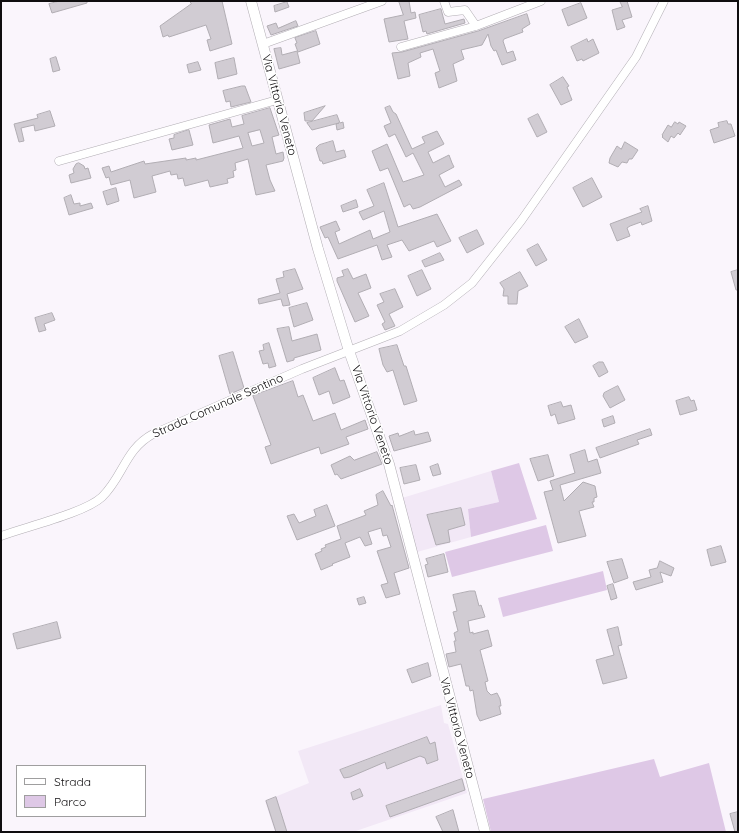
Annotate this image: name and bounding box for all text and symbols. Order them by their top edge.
street label: Via Vittorio Veneto [259,53,299,157]
street label: Via Vittorio Veneto [348,363,396,467]
street label: Strada Comunale Sentino [150,371,286,441]
street label: Via Vittorio Veneto [437,676,477,780]
legend [16,765,146,817]
text: Strada [54,774,91,789]
text: Parco [54,794,86,809]

